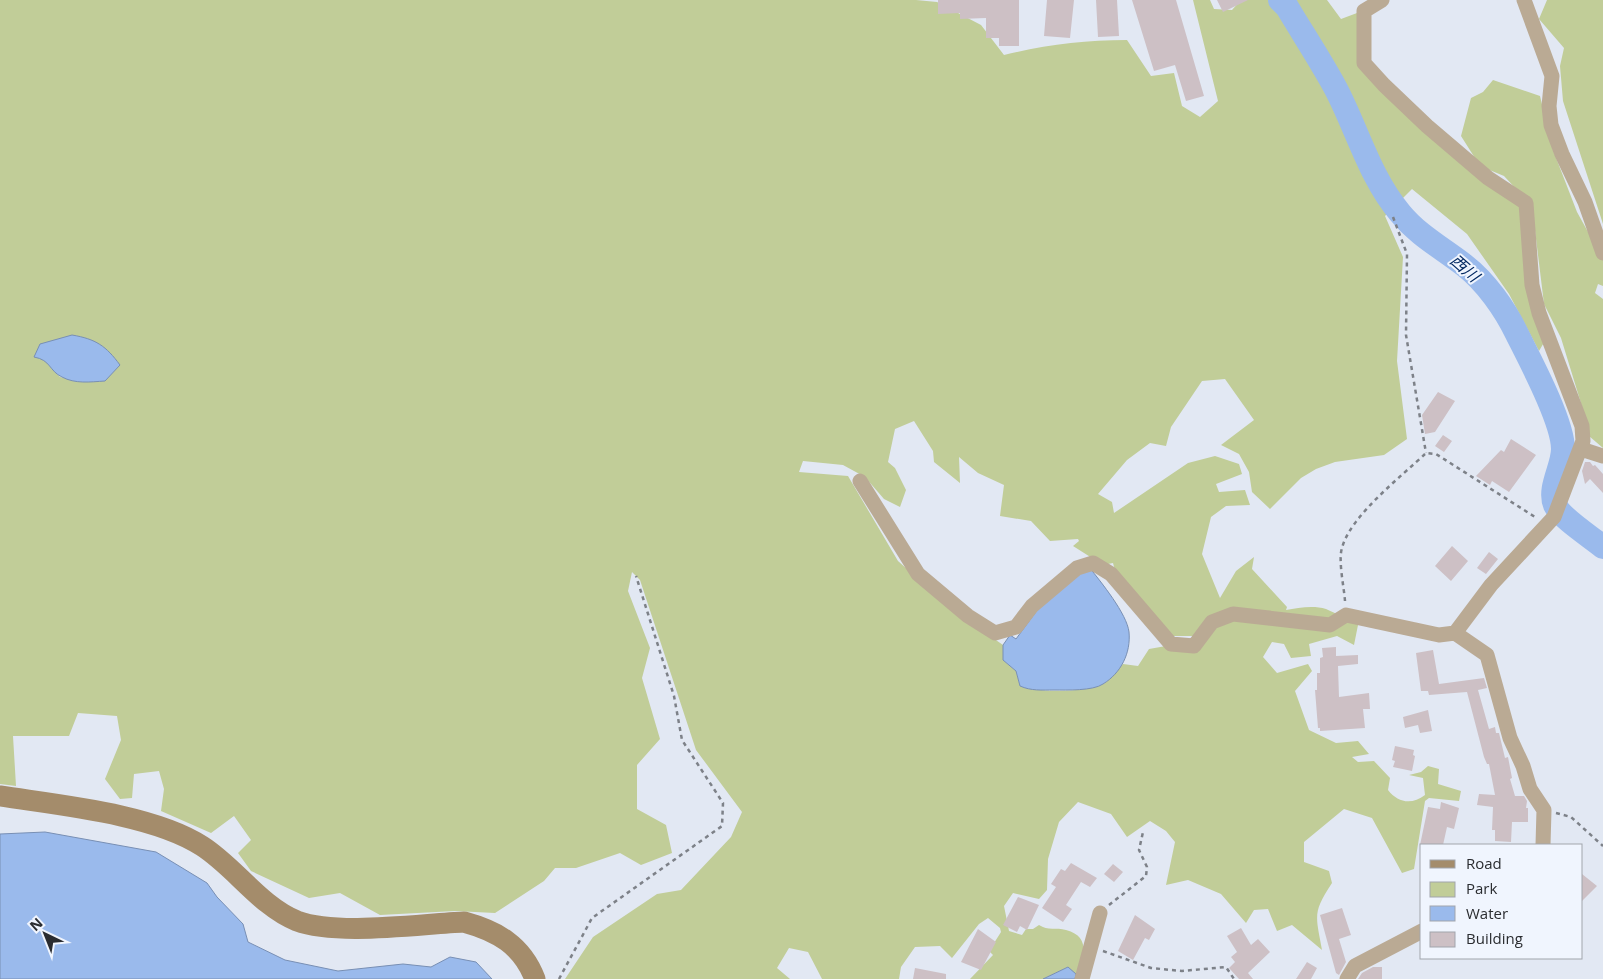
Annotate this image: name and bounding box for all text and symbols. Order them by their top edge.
water label: 西川 [1446,249,1486,288]
legend [1420,844,1583,959]
text: Road [1466,853,1502,873]
text: Park [1466,878,1497,898]
text: Water [1466,903,1508,923]
north arrow [20,909,70,959]
text: N [25,913,46,935]
text: Building [1466,928,1523,948]

